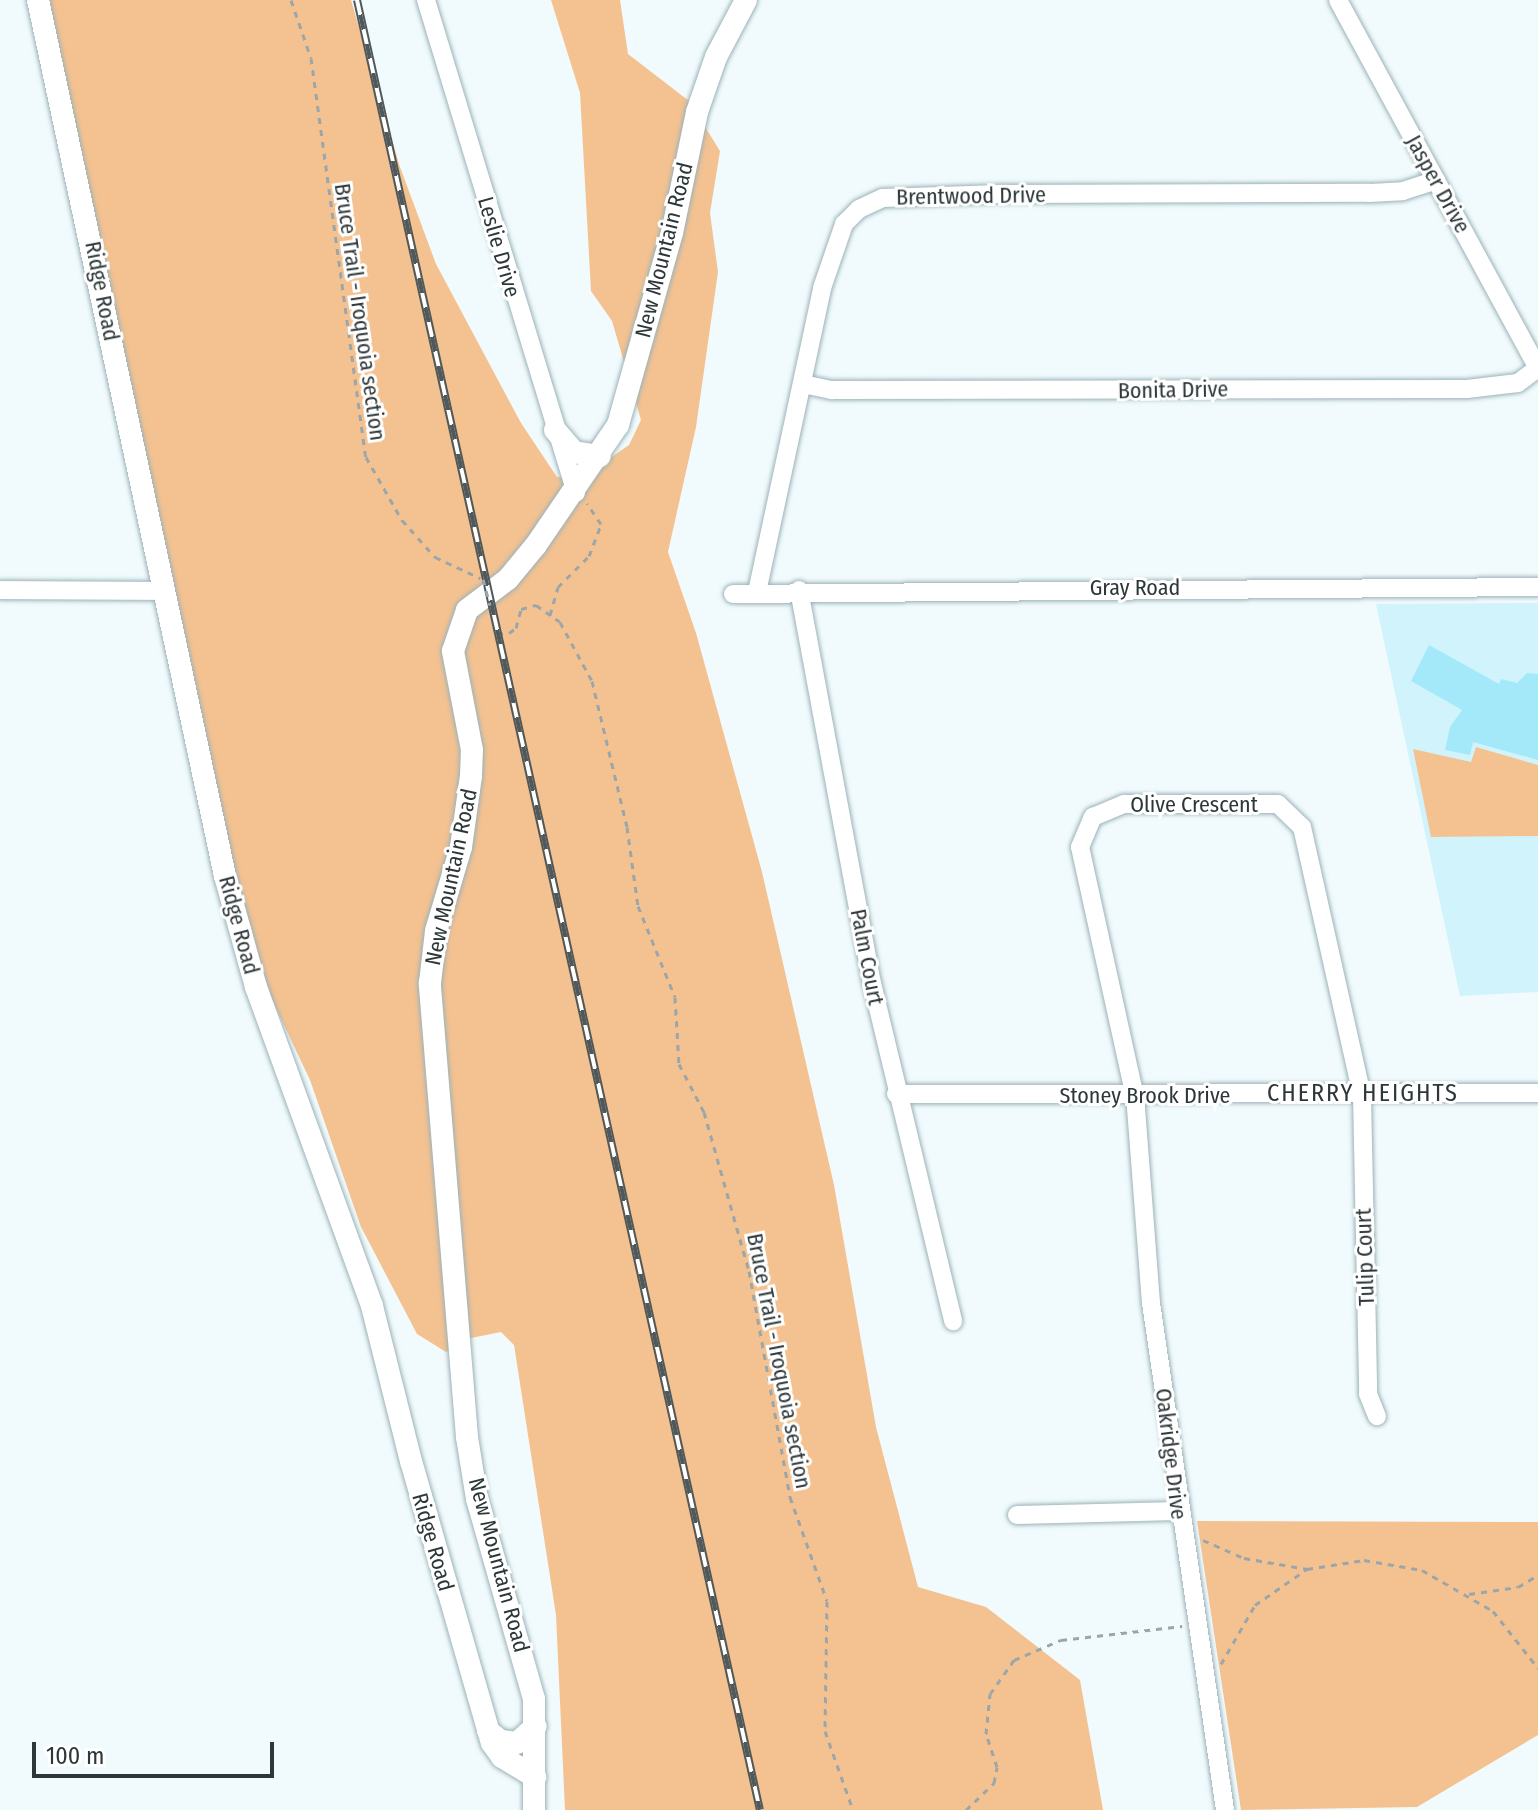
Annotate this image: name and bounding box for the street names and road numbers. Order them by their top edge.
street label: Jasper Drive [1400,130,1476,238]
street label: New Mountain Road [629,160,699,340]
street label: Brentwood Drive [896,181,1046,211]
street label: Bruce Trail - Iroquoia section [329,182,391,442]
street label: Leslie Drive [472,194,526,300]
street label: Ridge Road [79,239,125,343]
street label: Bonita Drive [1118,376,1228,404]
street label: Gray Road [1090,575,1180,601]
street label: New Mountain Road [419,786,483,968]
street label: Olive Crescent [1130,792,1258,818]
street label: Ridge Road [213,873,265,977]
street label: Palm Court [845,907,889,1007]
street label: Stoney Brook Drive [1060,1083,1230,1109]
street label: Tulip Court [1350,1208,1380,1306]
street label: Bruce Trail - Iroquoia section [741,1231,817,1491]
street label: Oakridge Drive [1150,1387,1192,1521]
street label: New Mountain Road [463,1475,535,1655]
street label: Ridge Road [406,1490,460,1594]

